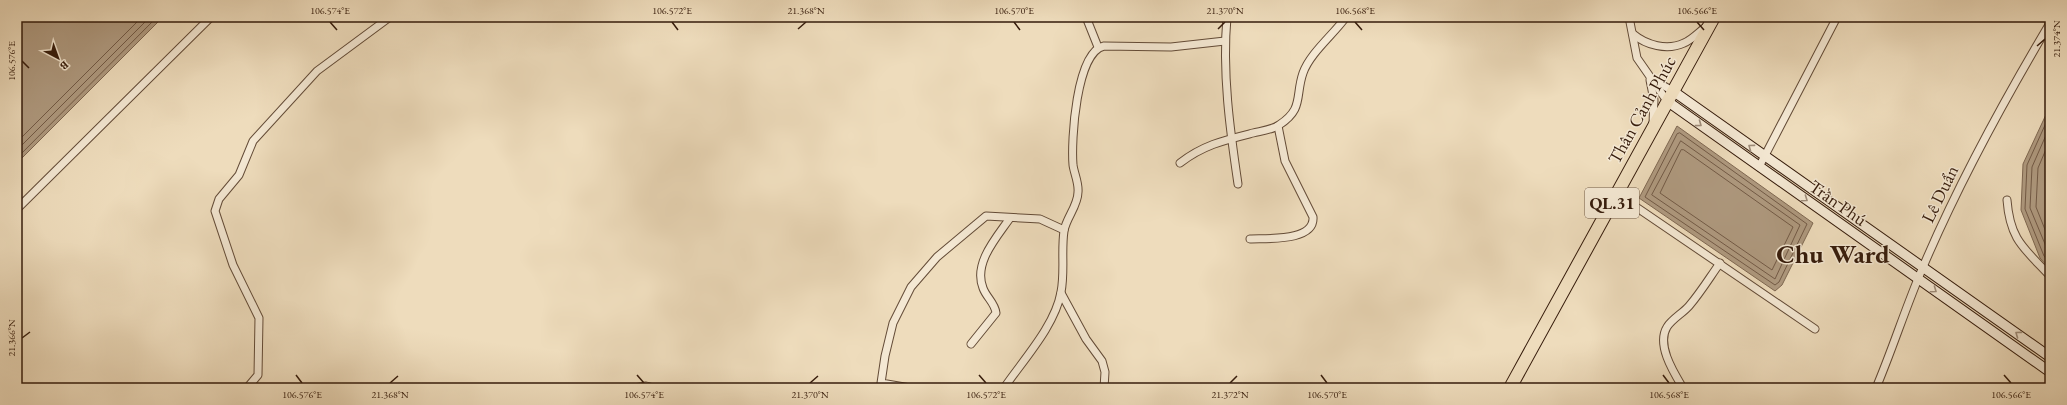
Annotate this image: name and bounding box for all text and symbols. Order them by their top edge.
text: 106.574°E [310,4,350,17]
text: 106.572°E [652,4,692,17]
text: 21.368°N [787,4,825,17]
text: 106.570°E [994,4,1034,17]
text: 21.370°N [1206,4,1244,17]
text: 106.568°E [1335,4,1375,17]
text: 106.566°E [1677,4,1717,17]
text: 21.374°N [2050,20,2063,58]
north arrow [38,38,78,78]
text: 106.576°E [5,41,18,81]
street label: Thân Cảnh Phúc [1602,52,1681,168]
text: B [57,58,72,73]
one-way arrow [1695,119,1702,127]
one-way arrow [1748,145,1755,152]
street label: Lê Duẩn [1916,161,1963,226]
street label: Trần Phú [1805,174,1872,231]
road number: QL.31 [1585,188,1639,218]
one-way arrow [1801,194,1808,202]
district label: Chu Ward [1776,237,1890,271]
one-way arrow [1930,285,1937,292]
text: 21.366°N [5,319,18,357]
one-way arrow [2016,332,2023,339]
text: 106.576°E [282,388,322,401]
text: 21.368°N [371,388,409,401]
text: 106.574°E [624,388,664,401]
text: 21.370°N [791,388,829,401]
text: 106.572°E [966,388,1006,401]
text: 21.372°N [1211,388,1249,401]
text: 106.570°E [1307,388,1347,401]
text: 106.568°E [1649,388,1689,401]
text: 106.566°E [1991,388,2031,401]

